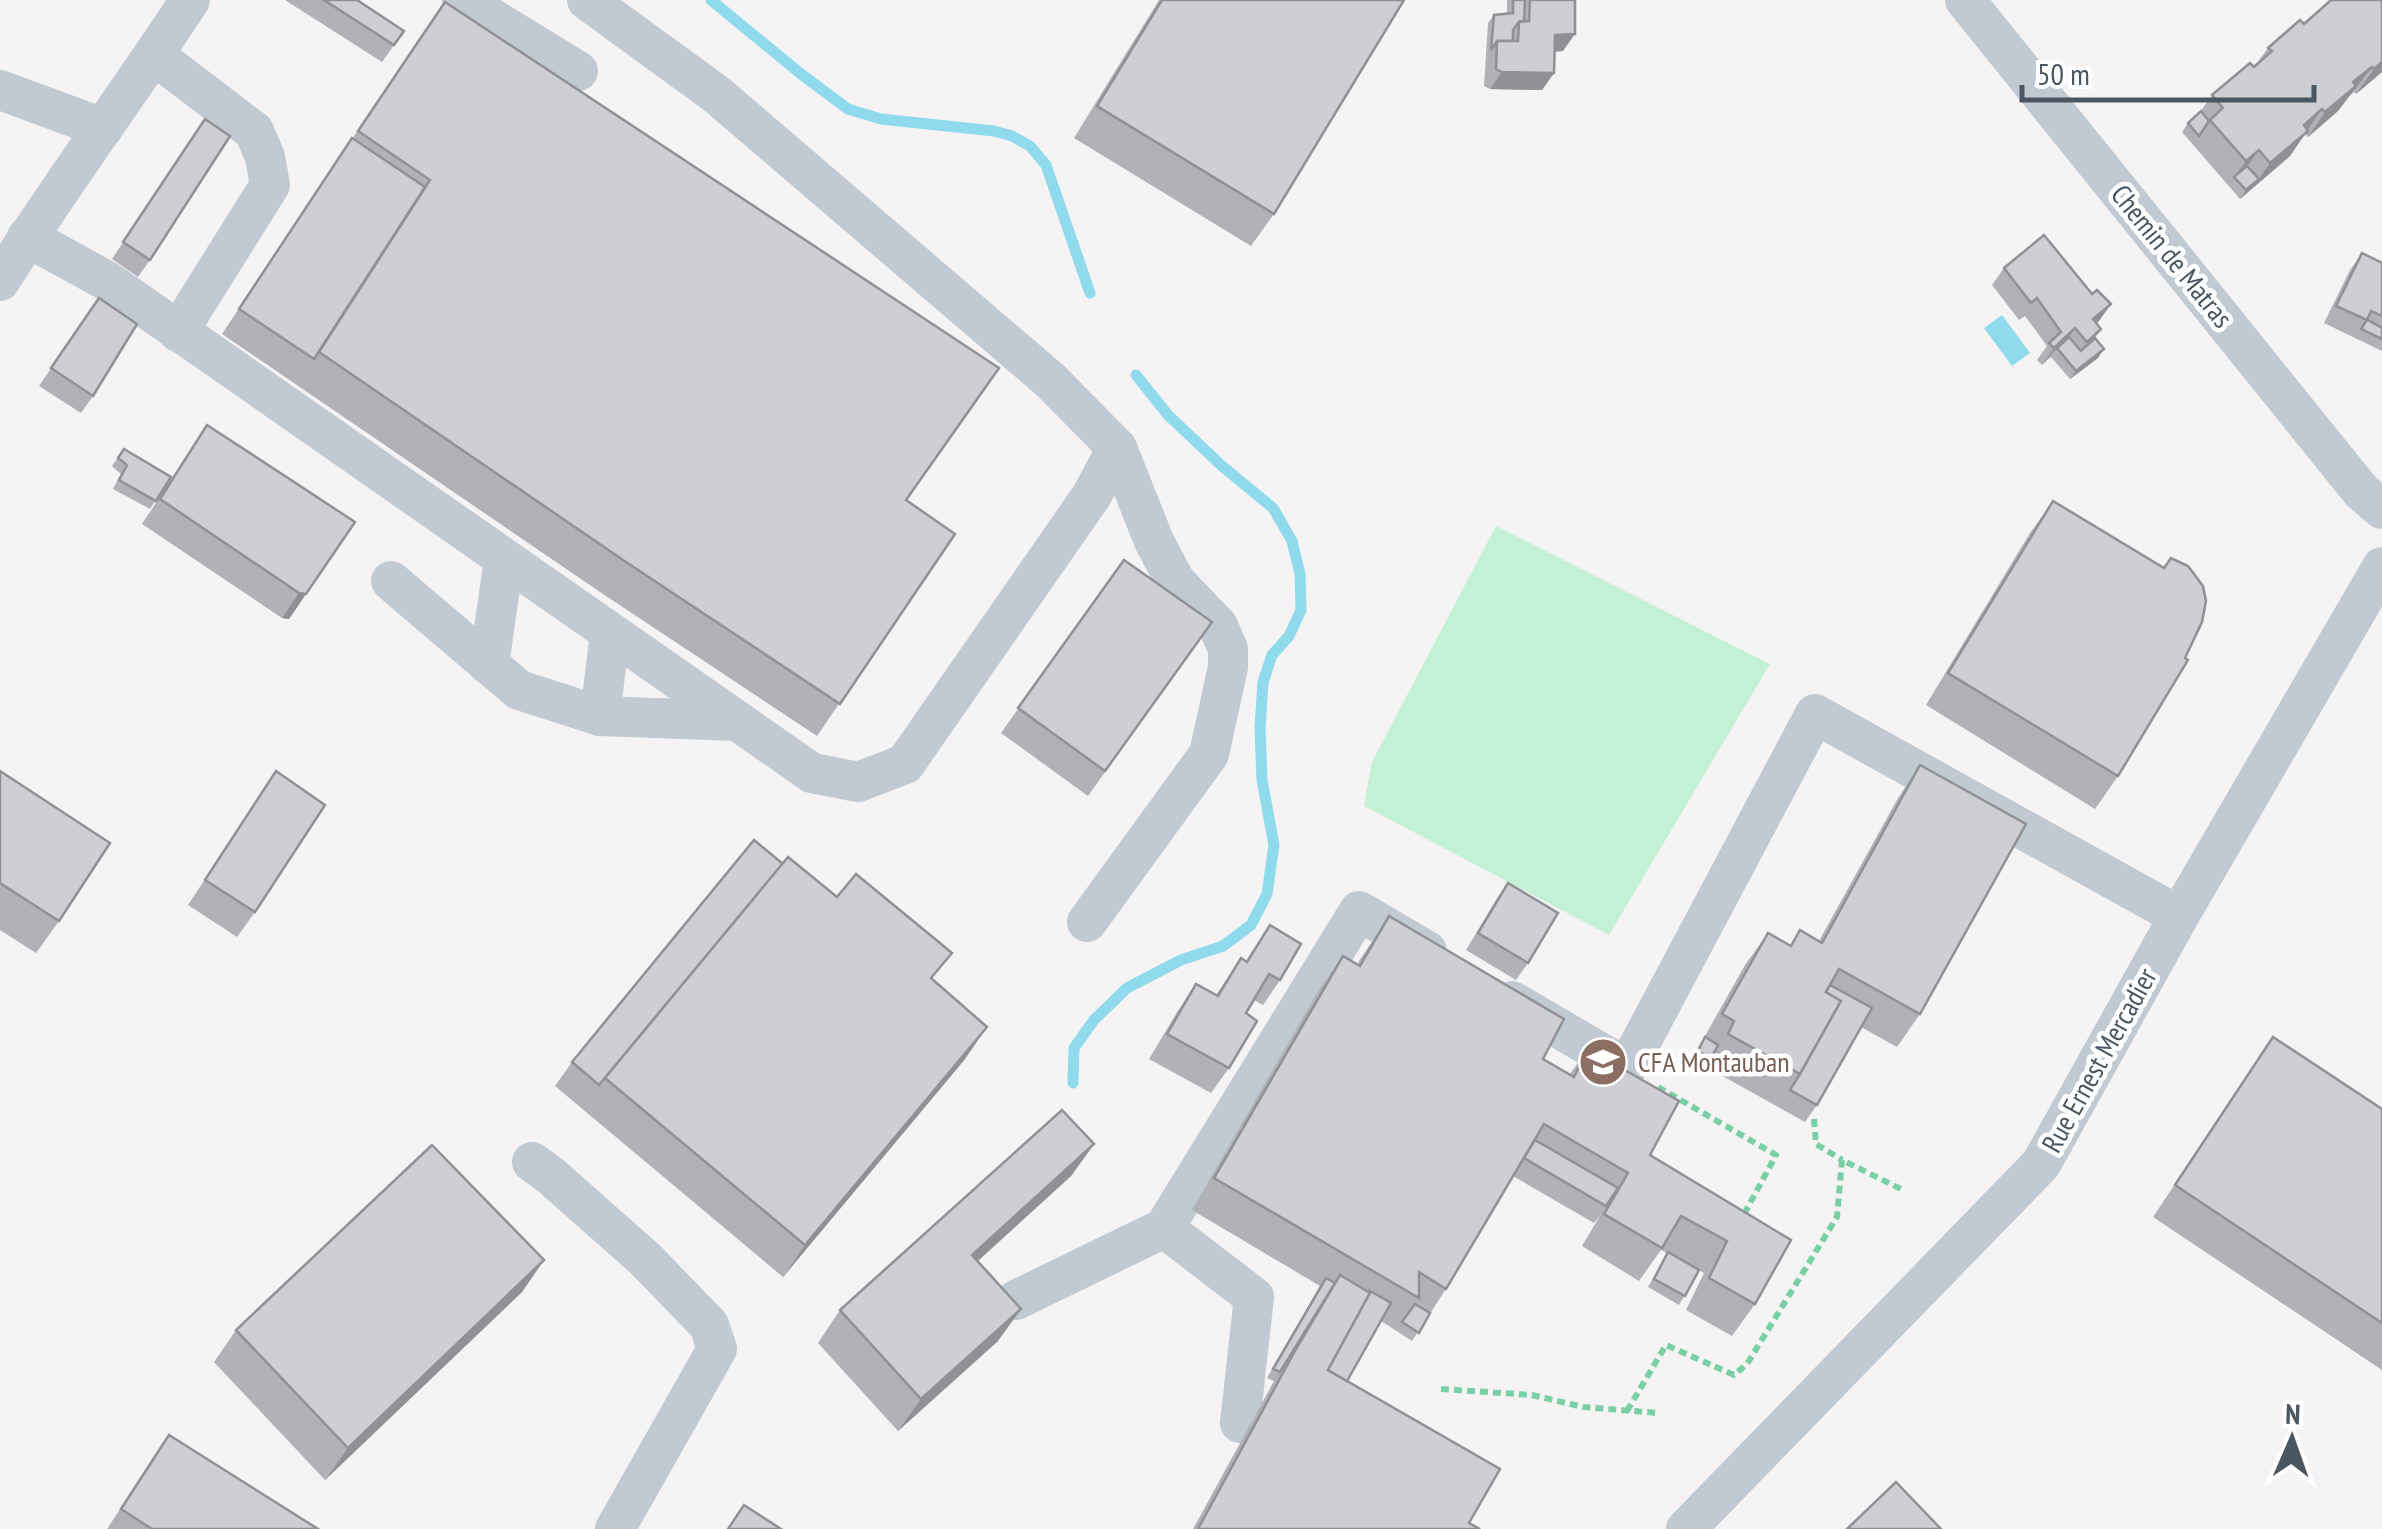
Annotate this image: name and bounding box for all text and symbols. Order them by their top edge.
scale bar [2022,40,2314,102]
text: 50 m [2037,54,2090,93]
street label: Chemin de Matras [2103,176,2241,335]
street label: Rue Ernest Mercadier [2033,961,2165,1159]
school or university icon: CFA Montauban [1577,1036,1629,1088]
place label: CFA Montauban [1638,1043,1790,1080]
north arrow [2242,1389,2342,1489]
text: N [2285,1395,2301,1432]

